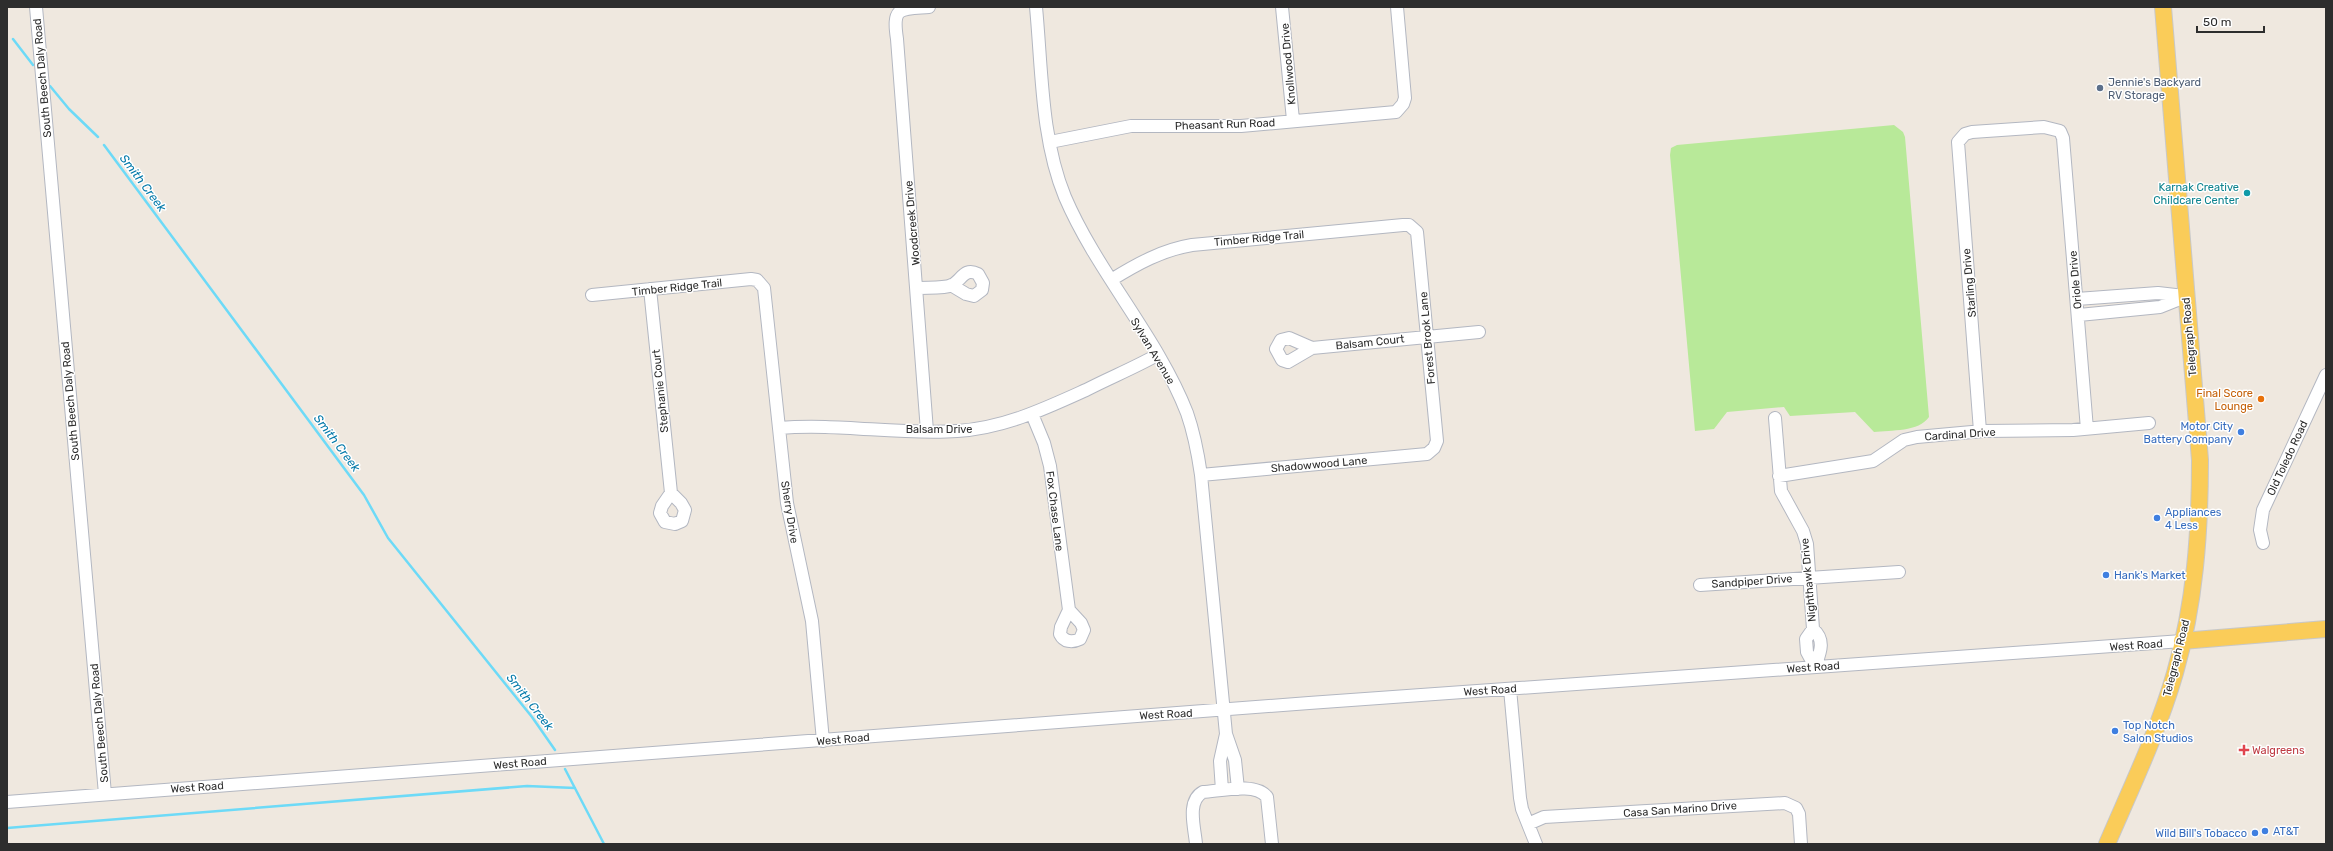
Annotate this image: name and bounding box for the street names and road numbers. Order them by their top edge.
street label: South Beech Daly Road [31,18,54,138]
street label: Knollwood Drive [1278,23,1299,105]
street label: Pheasant Run Road [1175,116,1275,133]
street label: Woodcreek Drive [902,180,923,266]
street label: Timber Ridge Trail [1213,228,1305,249]
street label: Starling Drive [1960,248,1979,318]
street label: Oriole Drive [2066,250,2085,310]
street label: Timber Ridge Trail [631,276,723,299]
street label: Forest Brook Lane [1417,291,1438,385]
street label: Telegraph Road [2180,297,2199,377]
street label: Sylvan Avenue [1128,316,1177,387]
street label: Balsam Court [1335,332,1406,353]
street label: South Beech Daly Road [59,341,82,461]
street label: Stephanie Court [650,348,671,433]
street label: Old Toledo Road [2264,419,2310,498]
street label: Balsam Drive [906,423,972,436]
street label: Cardinal Drive [1924,426,1996,443]
street label: Shadowwood Lane [1270,454,1368,475]
street label: Fox Chase Lane [1043,470,1066,552]
street label: Sherry Drive [778,480,801,544]
street label: Nighthawk Drive [1798,537,1819,622]
street label: Sandpiper Drive [1711,572,1793,591]
street label: Telegraph Road [2161,618,2192,698]
street label: West Road [2109,637,2163,654]
street label: West Road [1786,659,1840,676]
street label: South Beech Daly Road [88,663,111,783]
street label: West Road [1463,682,1517,699]
street label: West Road [1139,707,1193,722]
street label: West Road [816,731,870,748]
street label: West Road [493,755,547,772]
street label: West Road [170,779,224,796]
street label: Casa San Marino Drive [1623,799,1737,820]

